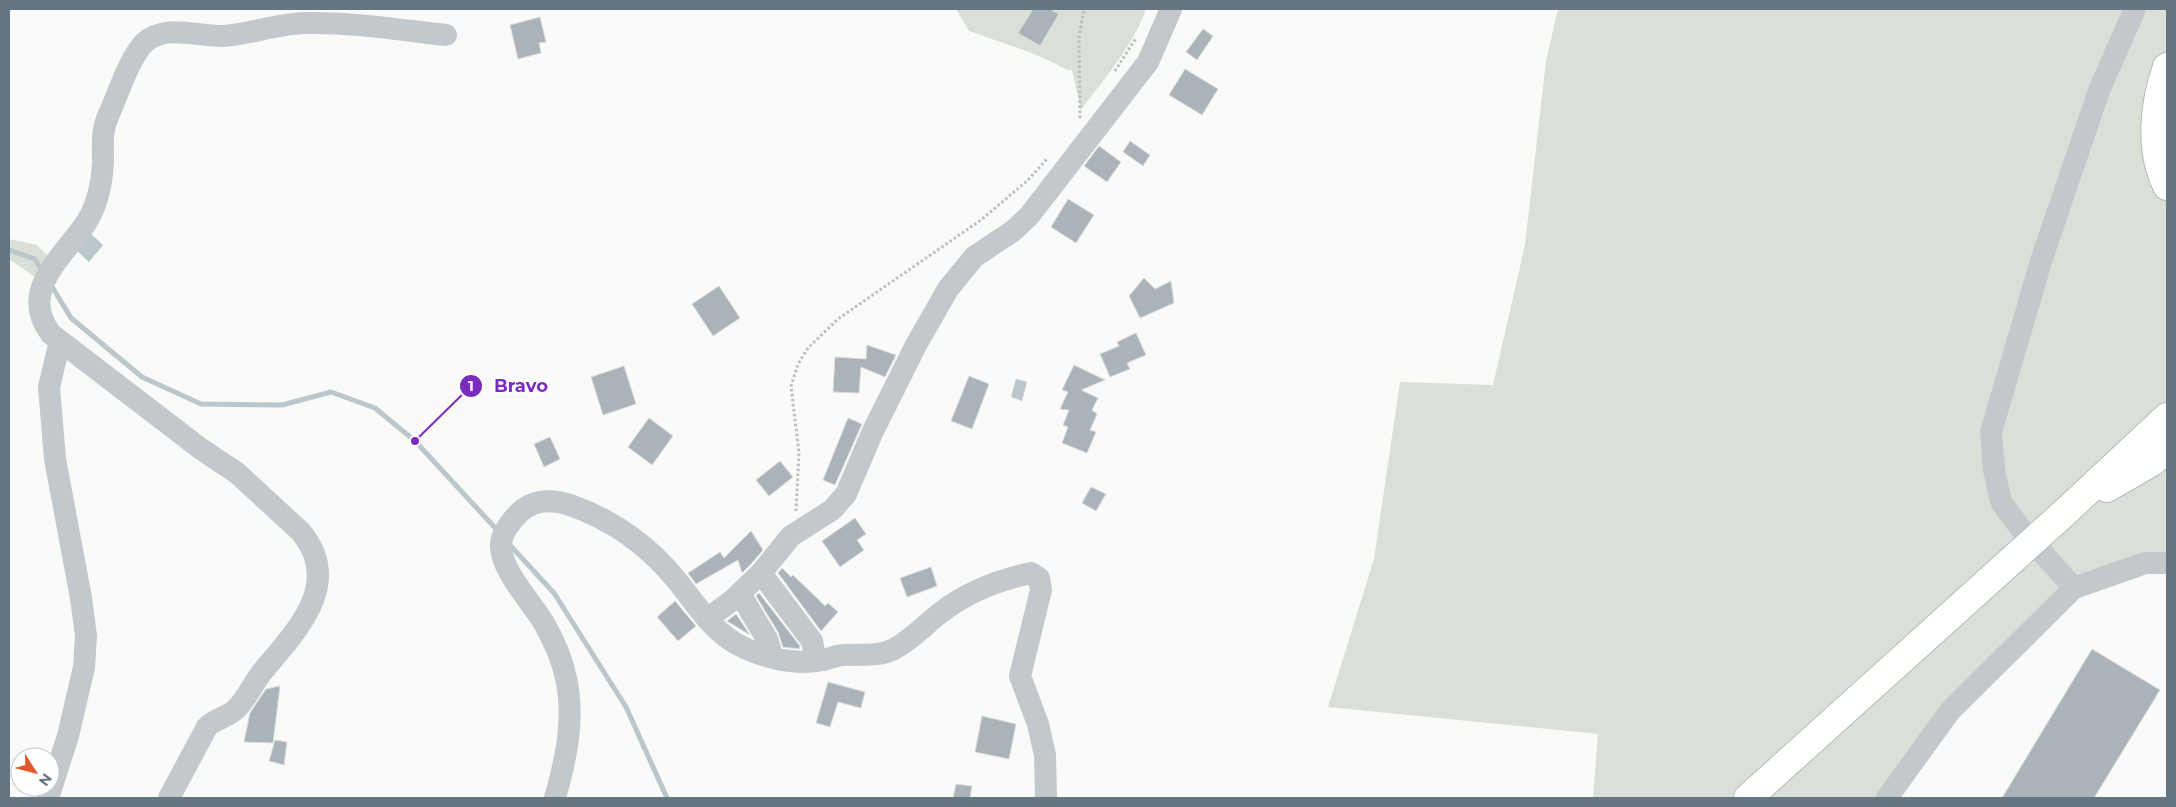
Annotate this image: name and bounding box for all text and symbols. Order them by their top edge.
callout: Bravo [459,369,558,402]
text: Bravo [494,375,548,397]
text: 1 [468,376,474,395]
north arrow [10,747,60,797]
text: N [35,770,56,790]

